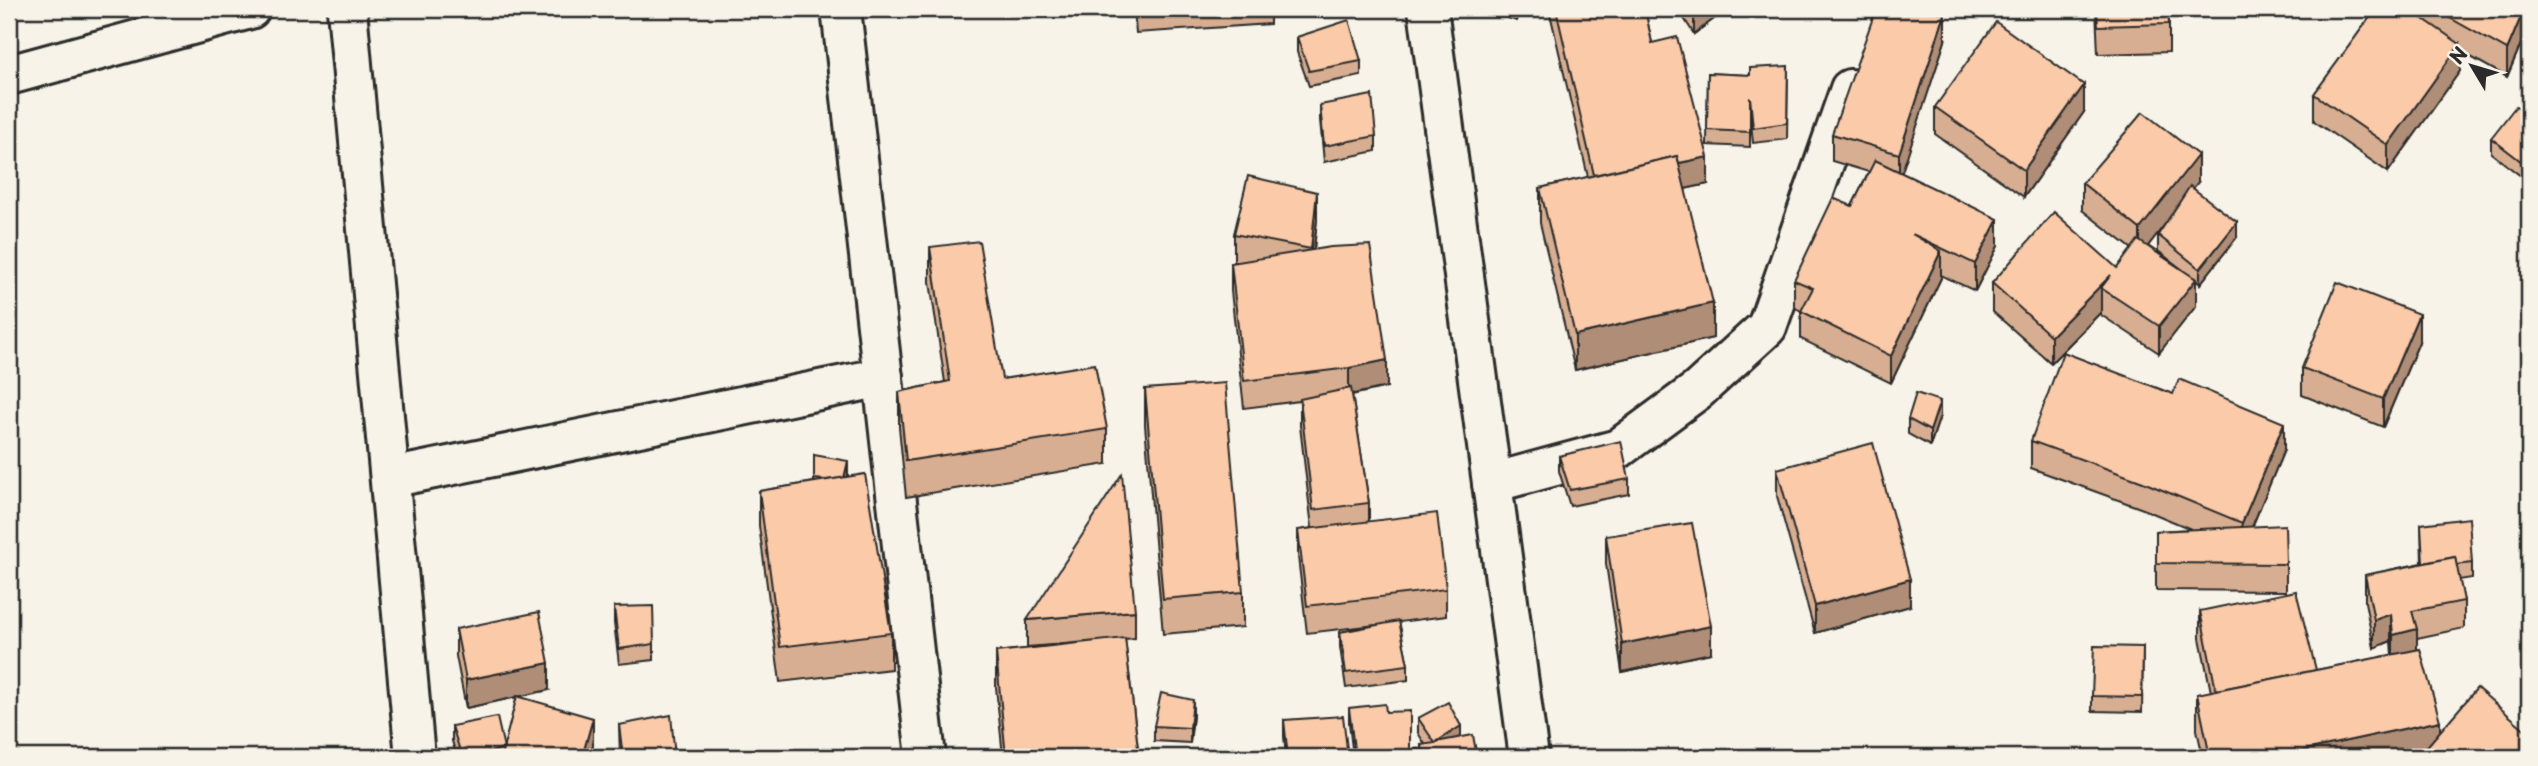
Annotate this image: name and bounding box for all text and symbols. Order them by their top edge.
north arrow [2436,32,2506,102]
text: N [2442,40,2473,69]

